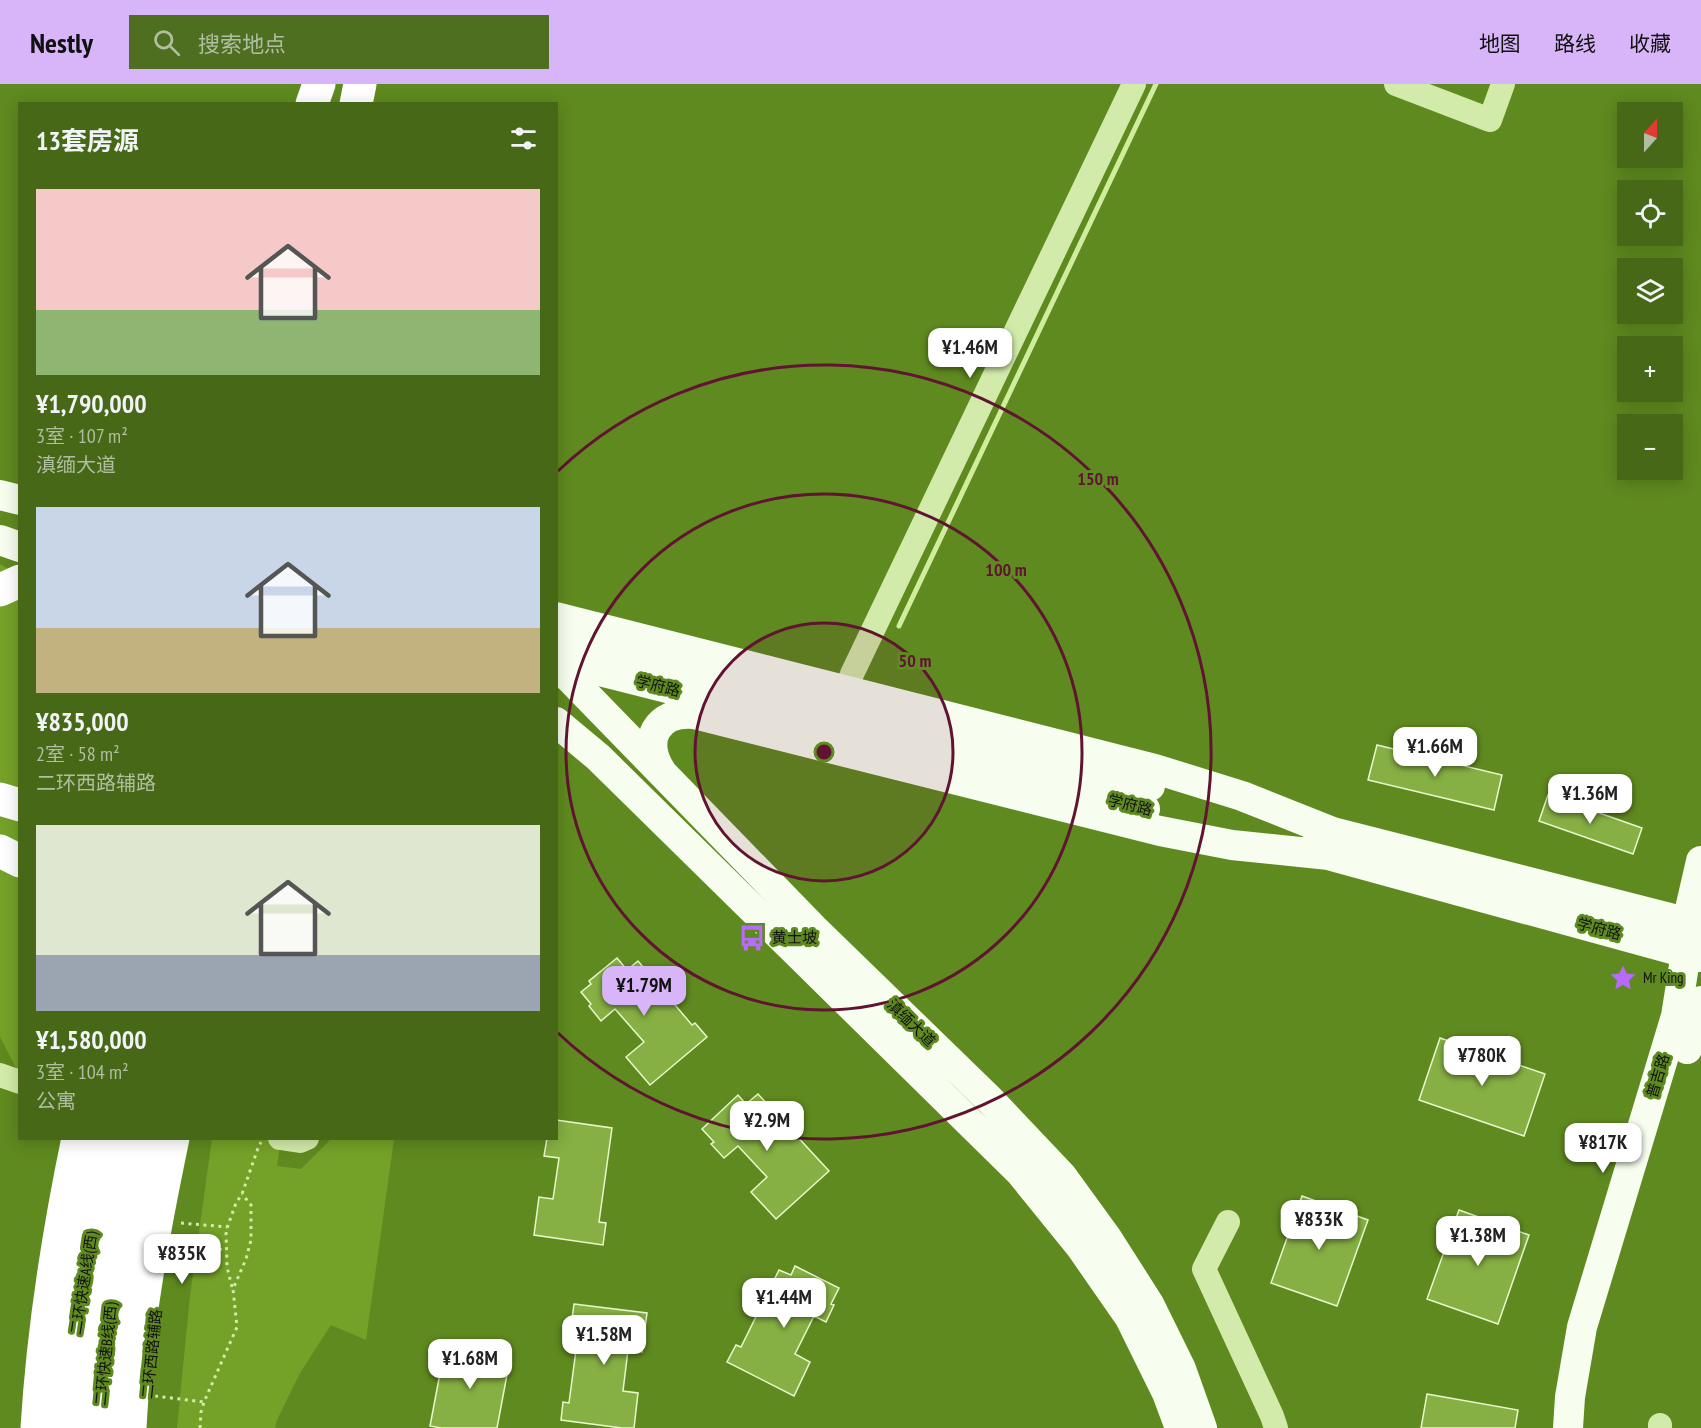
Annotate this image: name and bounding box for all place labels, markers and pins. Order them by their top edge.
pin: ¥1.46M [921,328,1019,379]
pin: ¥1.66M [1386,727,1484,778]
centre of rings [814,742,834,762]
pin: ¥1.36M [1541,774,1639,825]
bus stop icon: 黄士坡 [737,923,767,953]
place label: 黄士坡 [772,928,817,947]
place icon: Mr King [1608,963,1638,993]
pin: ¥1.79M [595,966,693,1017]
place label: Mr King [1643,968,1684,987]
pin: ¥780K [1440,1036,1524,1087]
pin: ¥2.9M [725,1101,809,1152]
pin: ¥817K [1561,1123,1645,1174]
pin: ¥833K [1277,1200,1361,1251]
pin: ¥1.38M [1429,1216,1527,1267]
pin: ¥835K [140,1234,224,1285]
pin: ¥1.44M [735,1278,833,1329]
pin: ¥1.58M [555,1315,653,1366]
pin: ¥1.68M [421,1339,519,1390]

